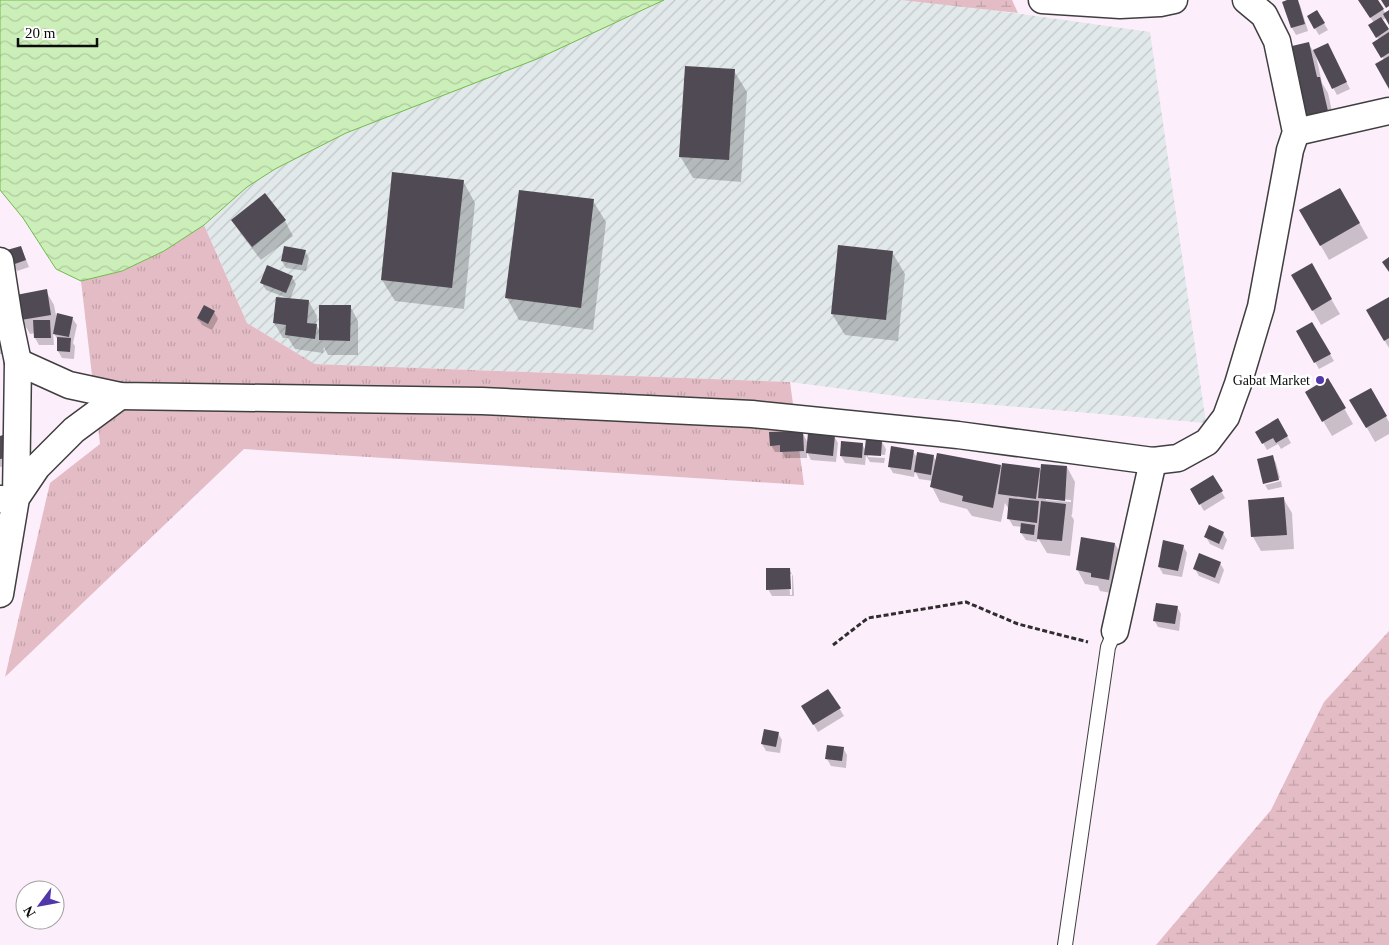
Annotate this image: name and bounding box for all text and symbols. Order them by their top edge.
scale bar [18,15,96,47]
text: 20 m [25,25,56,41]
place label: Gabat Market [1233,373,1310,388]
marker: Gabat Market [1314,374,1326,386]
north arrow [15,880,65,930]
text: N [20,903,38,920]

